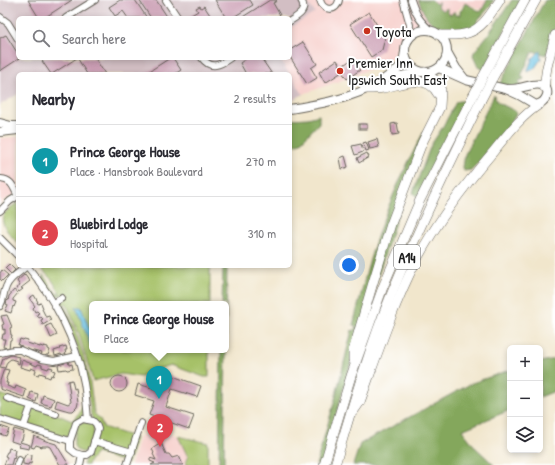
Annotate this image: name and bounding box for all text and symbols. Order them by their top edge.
search box [16,16,292,60]
place label: Toyota [375,21,412,42]
marker: Toyota [362,26,372,36]
icon: search [30,27,52,49]
text: Search here [62,28,126,49]
place label: Premier Inn Ipswich South East [348,52,448,90]
marker: Premier Inn Ipswich South East [335,66,345,76]
text: Nearby [32,87,75,110]
text: 2 results [234,89,276,107]
text: Prince George House [70,141,180,162]
text: 1 [43,152,47,170]
text: 270 m [246,152,276,170]
text: Place · Mansbrook Boulevard [70,162,203,180]
text: Bluebird Lodge [70,213,148,234]
text: 2 [42,224,48,242]
text: 310 m [248,224,276,242]
text: Hospital [70,234,108,252]
road number: A14 [394,245,420,269]
your location [339,255,359,275]
popup [89,301,229,353]
text: Prince George House [104,308,214,329]
text: Place [104,329,129,347]
map controls [507,345,543,453]
button: + [507,345,543,381]
pin: 1 [146,366,172,399]
button: − [507,381,543,417]
pin: 2 [147,414,173,447]
button: layers [507,417,543,453]

